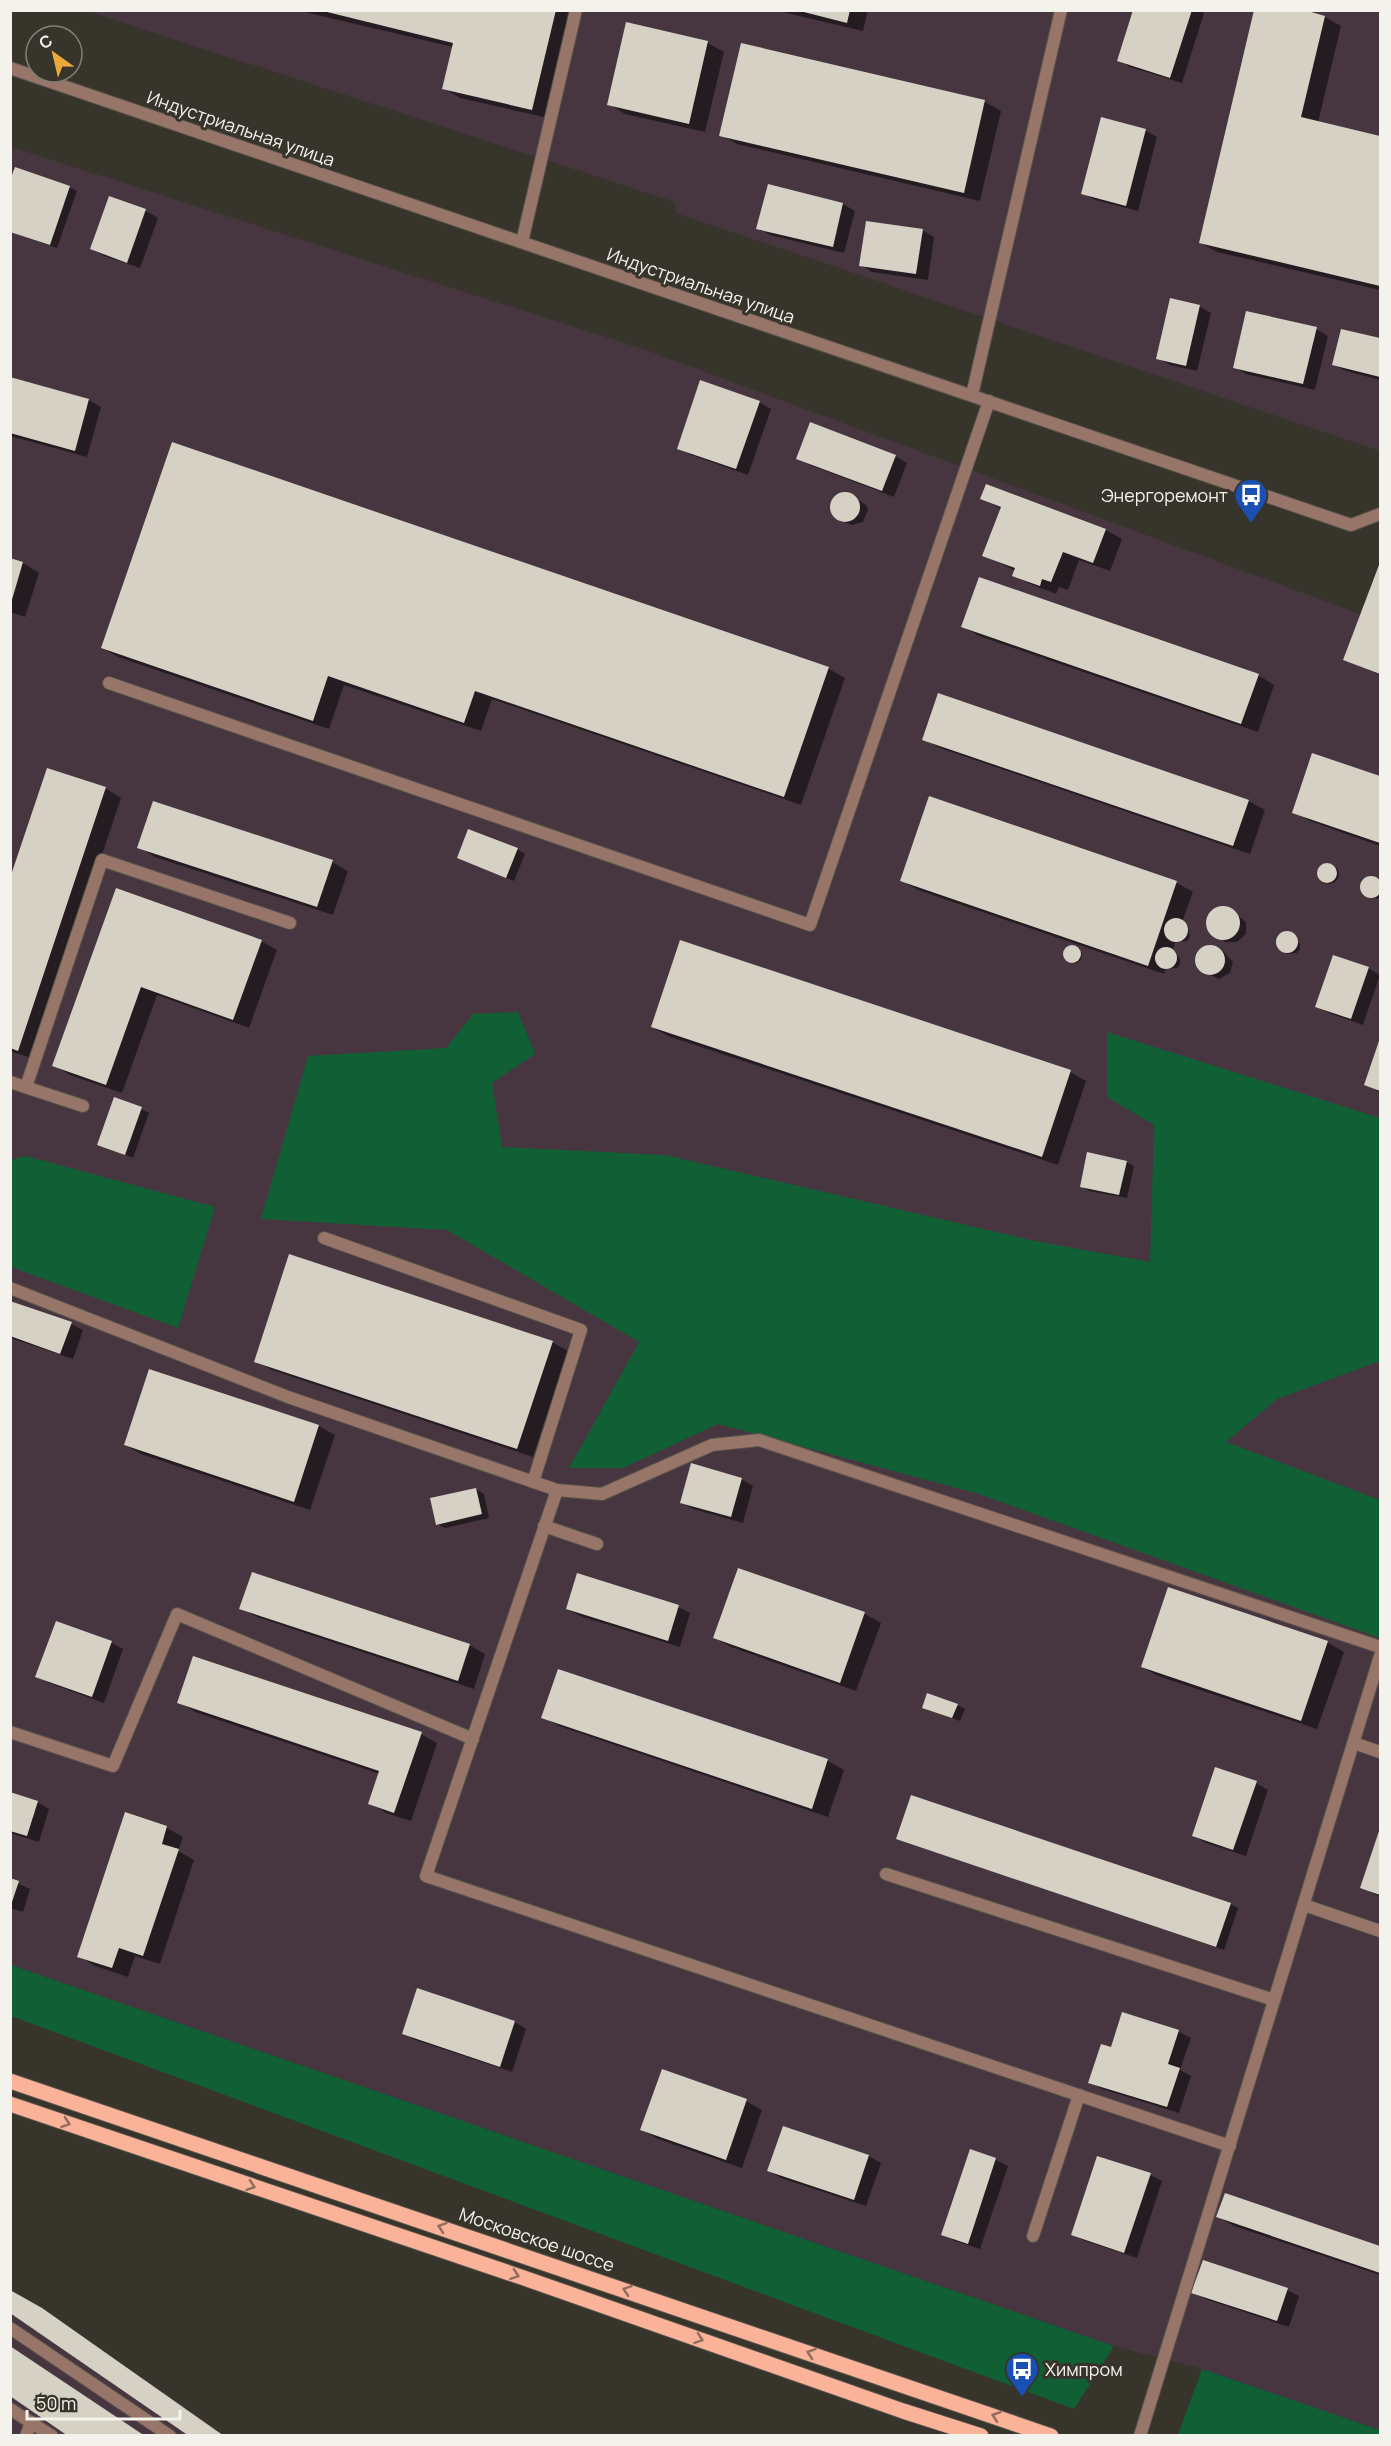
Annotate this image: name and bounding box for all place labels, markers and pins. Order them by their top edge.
bus stop icon: Энергоремонт [1233,477,1269,524]
place label: Энергоремонт [1101,483,1228,507]
bus stop icon: Химпром [1004,2351,1040,2398]
place label: Химпром [1045,2357,1123,2381]

